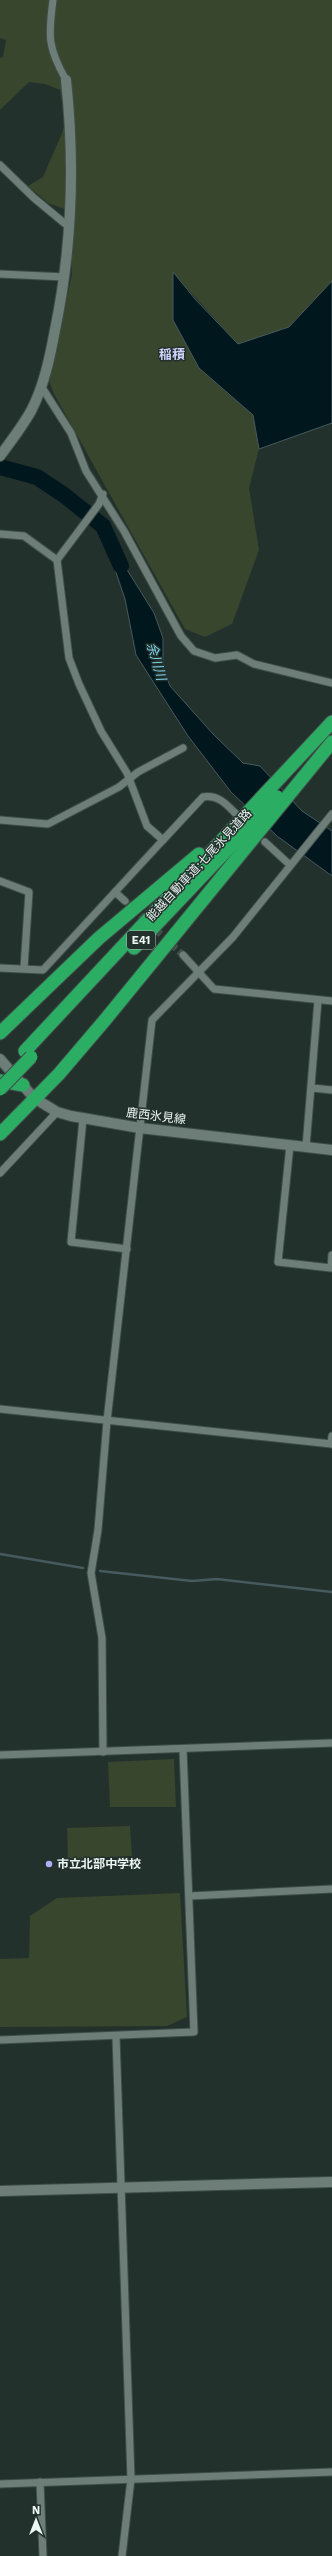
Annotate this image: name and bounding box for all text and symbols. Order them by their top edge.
district label: 稲積 [159,347,185,362]
water label: 余川川 [144,640,170,684]
street label: 能越自動車道;七尾氷見道路 [144,806,254,924]
road number: E41 [127,931,155,949]
street label: 鹿西氷見線 [125,1105,187,1127]
place label: 市立北部中学校 [57,1857,141,1871]
marker: 市立北部中学校 [44,1859,54,1869]
north arrow [16,2500,56,2540]
text: N [32,2504,40,2517]

